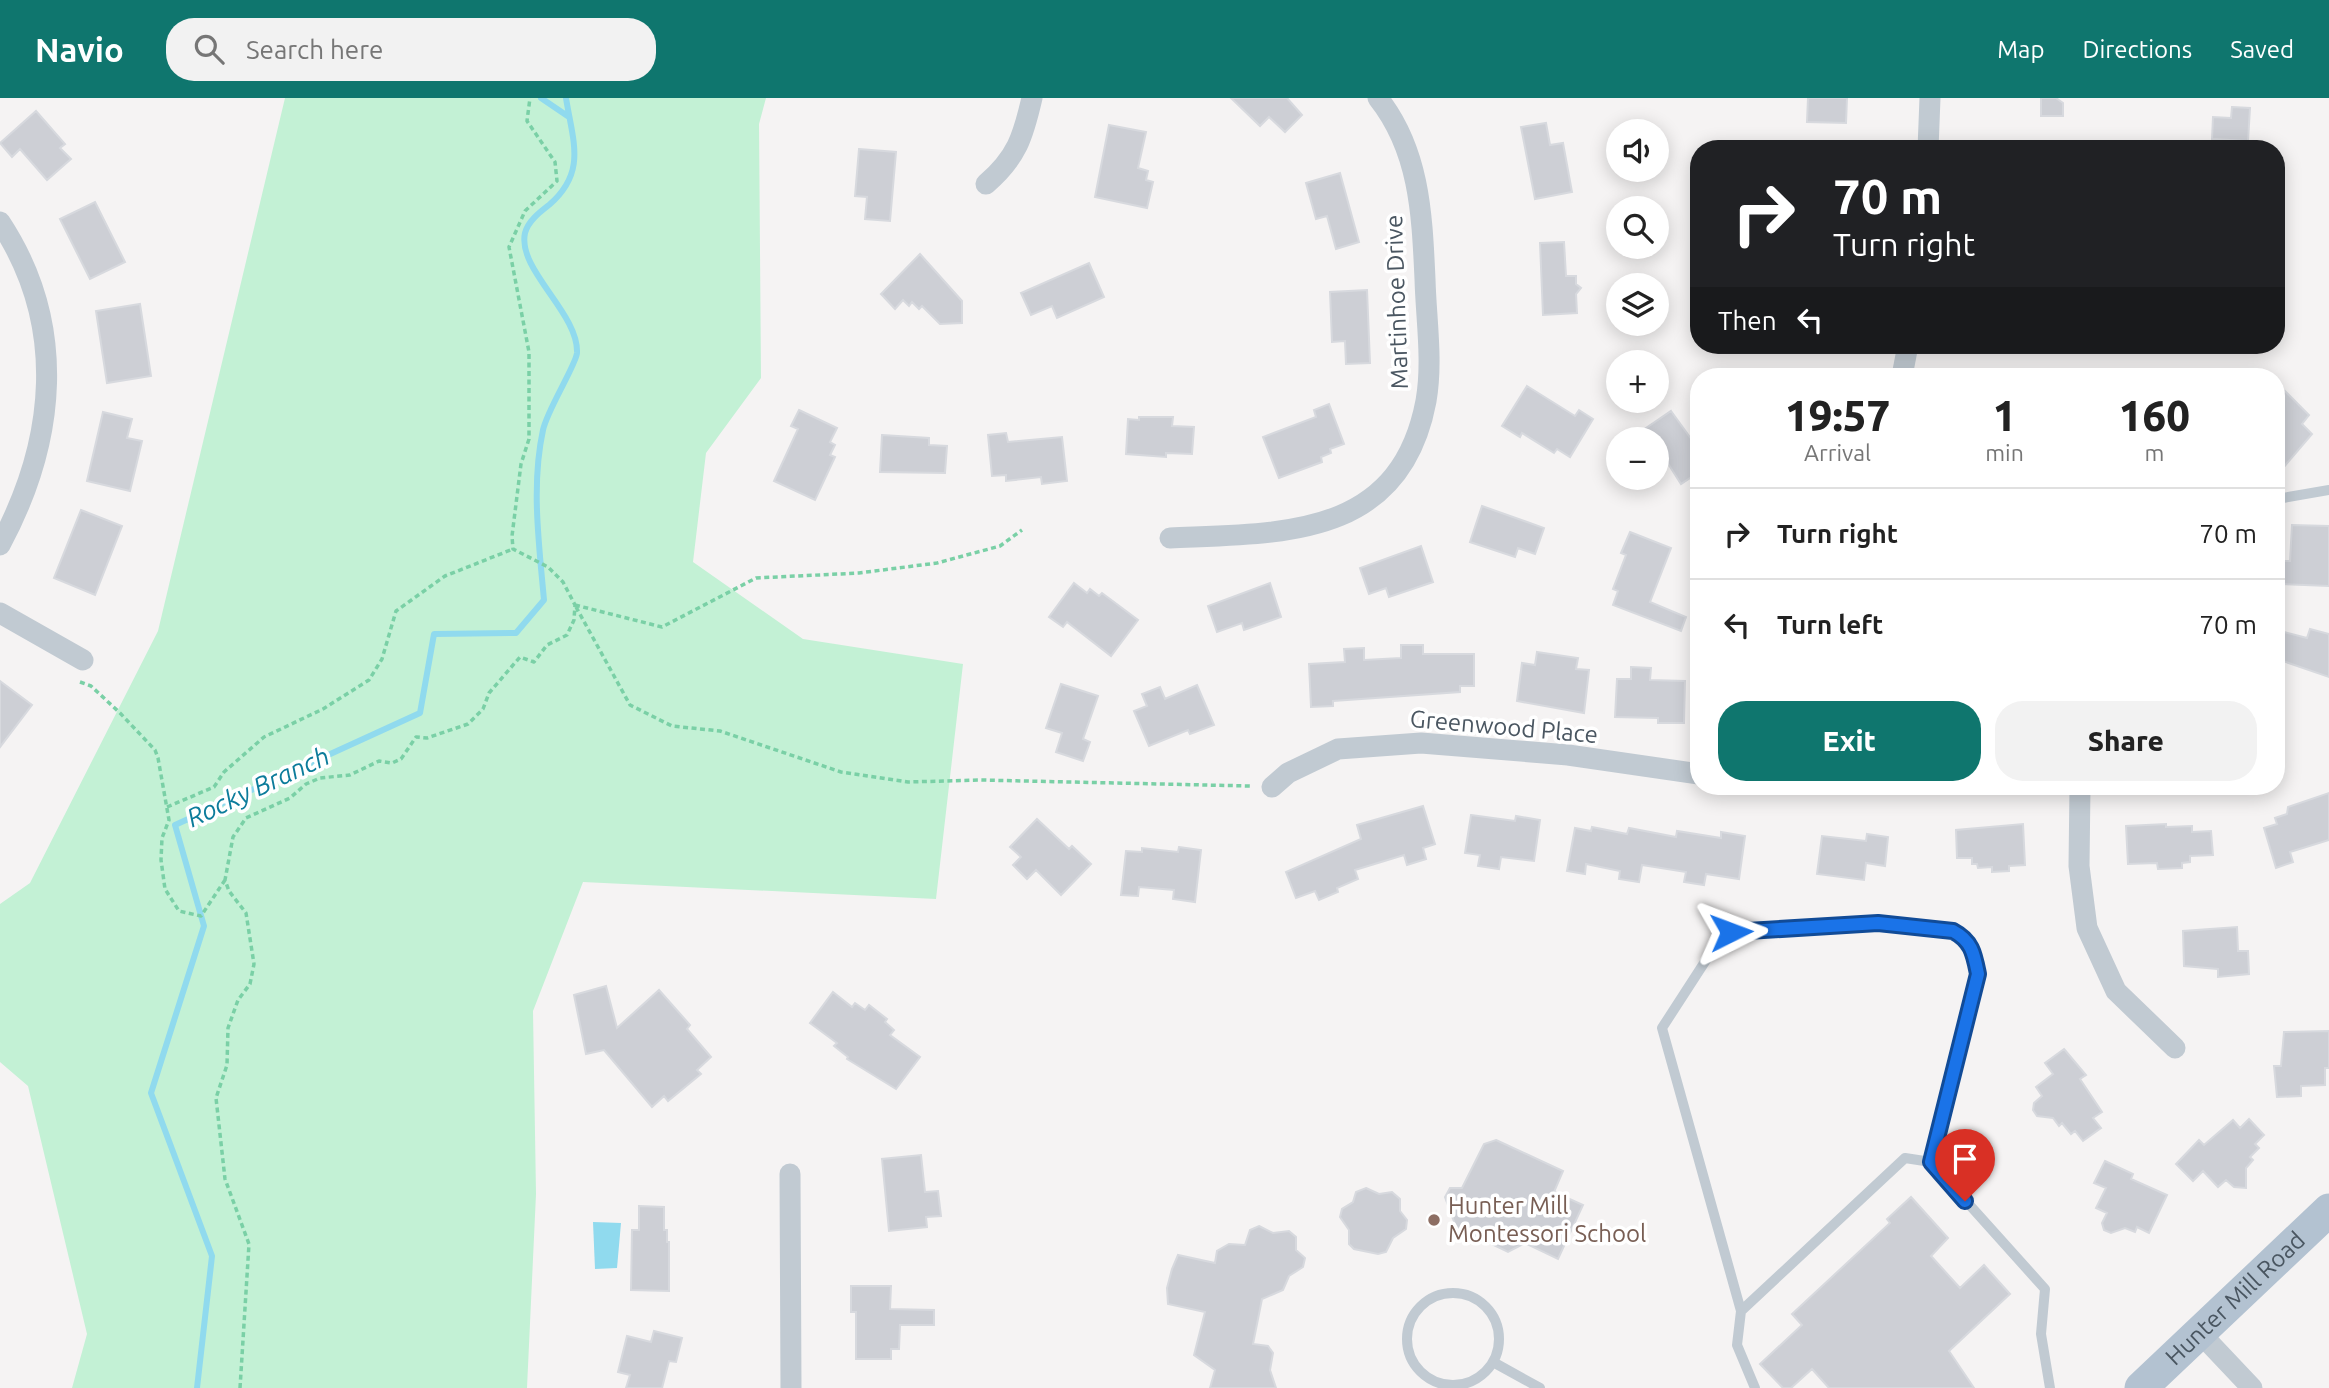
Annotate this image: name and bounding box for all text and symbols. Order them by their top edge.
search box [166,18,656,81]
icon: search [190,30,228,68]
text: Navio [35,31,124,68]
text: Search here [246,35,383,64]
text: Map [1997,36,2044,63]
text: Directions [2082,36,2192,63]
text: Saved [2230,36,2294,63]
map controls [1606,119,1669,490]
button: sound [1606,119,1669,182]
icon: right [1718,168,1809,259]
text: 70 m [1833,168,1942,223]
button: search [1606,196,1669,259]
street label: Martinhoe Drive [1380,214,1413,390]
text: Turn right [1833,226,1975,262]
button: layers [1606,273,1669,336]
icon: left [1791,301,1829,339]
text: Then [1718,306,1777,335]
button: + [1606,350,1669,413]
text: 19:57 [1785,392,1890,439]
text: 1 [1993,392,2016,439]
text: 160 [2119,392,2190,439]
button: − [1606,427,1669,490]
text: Arrival [1804,440,1871,465]
text: min [1985,440,2024,465]
text: m [2144,440,2164,465]
icon: right [1718,515,1756,553]
text: Turn right [1777,519,1898,548]
text: 70 m [2199,519,2257,548]
icon: left [1718,606,1756,644]
text: Turn left [1777,610,1883,639]
text: 70 m [2199,610,2257,639]
button: Exit [1718,701,1981,781]
button: Share [1995,701,2257,781]
street label: Greenwood Place [1409,705,1599,748]
water label: Rocky Branch [182,741,334,832]
position arrow [1694,895,1768,969]
pin [1935,1129,1995,1201]
icon: arrive [1946,1140,1984,1178]
place label: Hunter Mill Montessori School [1448,1192,1646,1247]
marker: Hunter Mill Montessori School [1426,1212,1442,1228]
street label: Hunter Mill Road [2160,1226,2310,1370]

